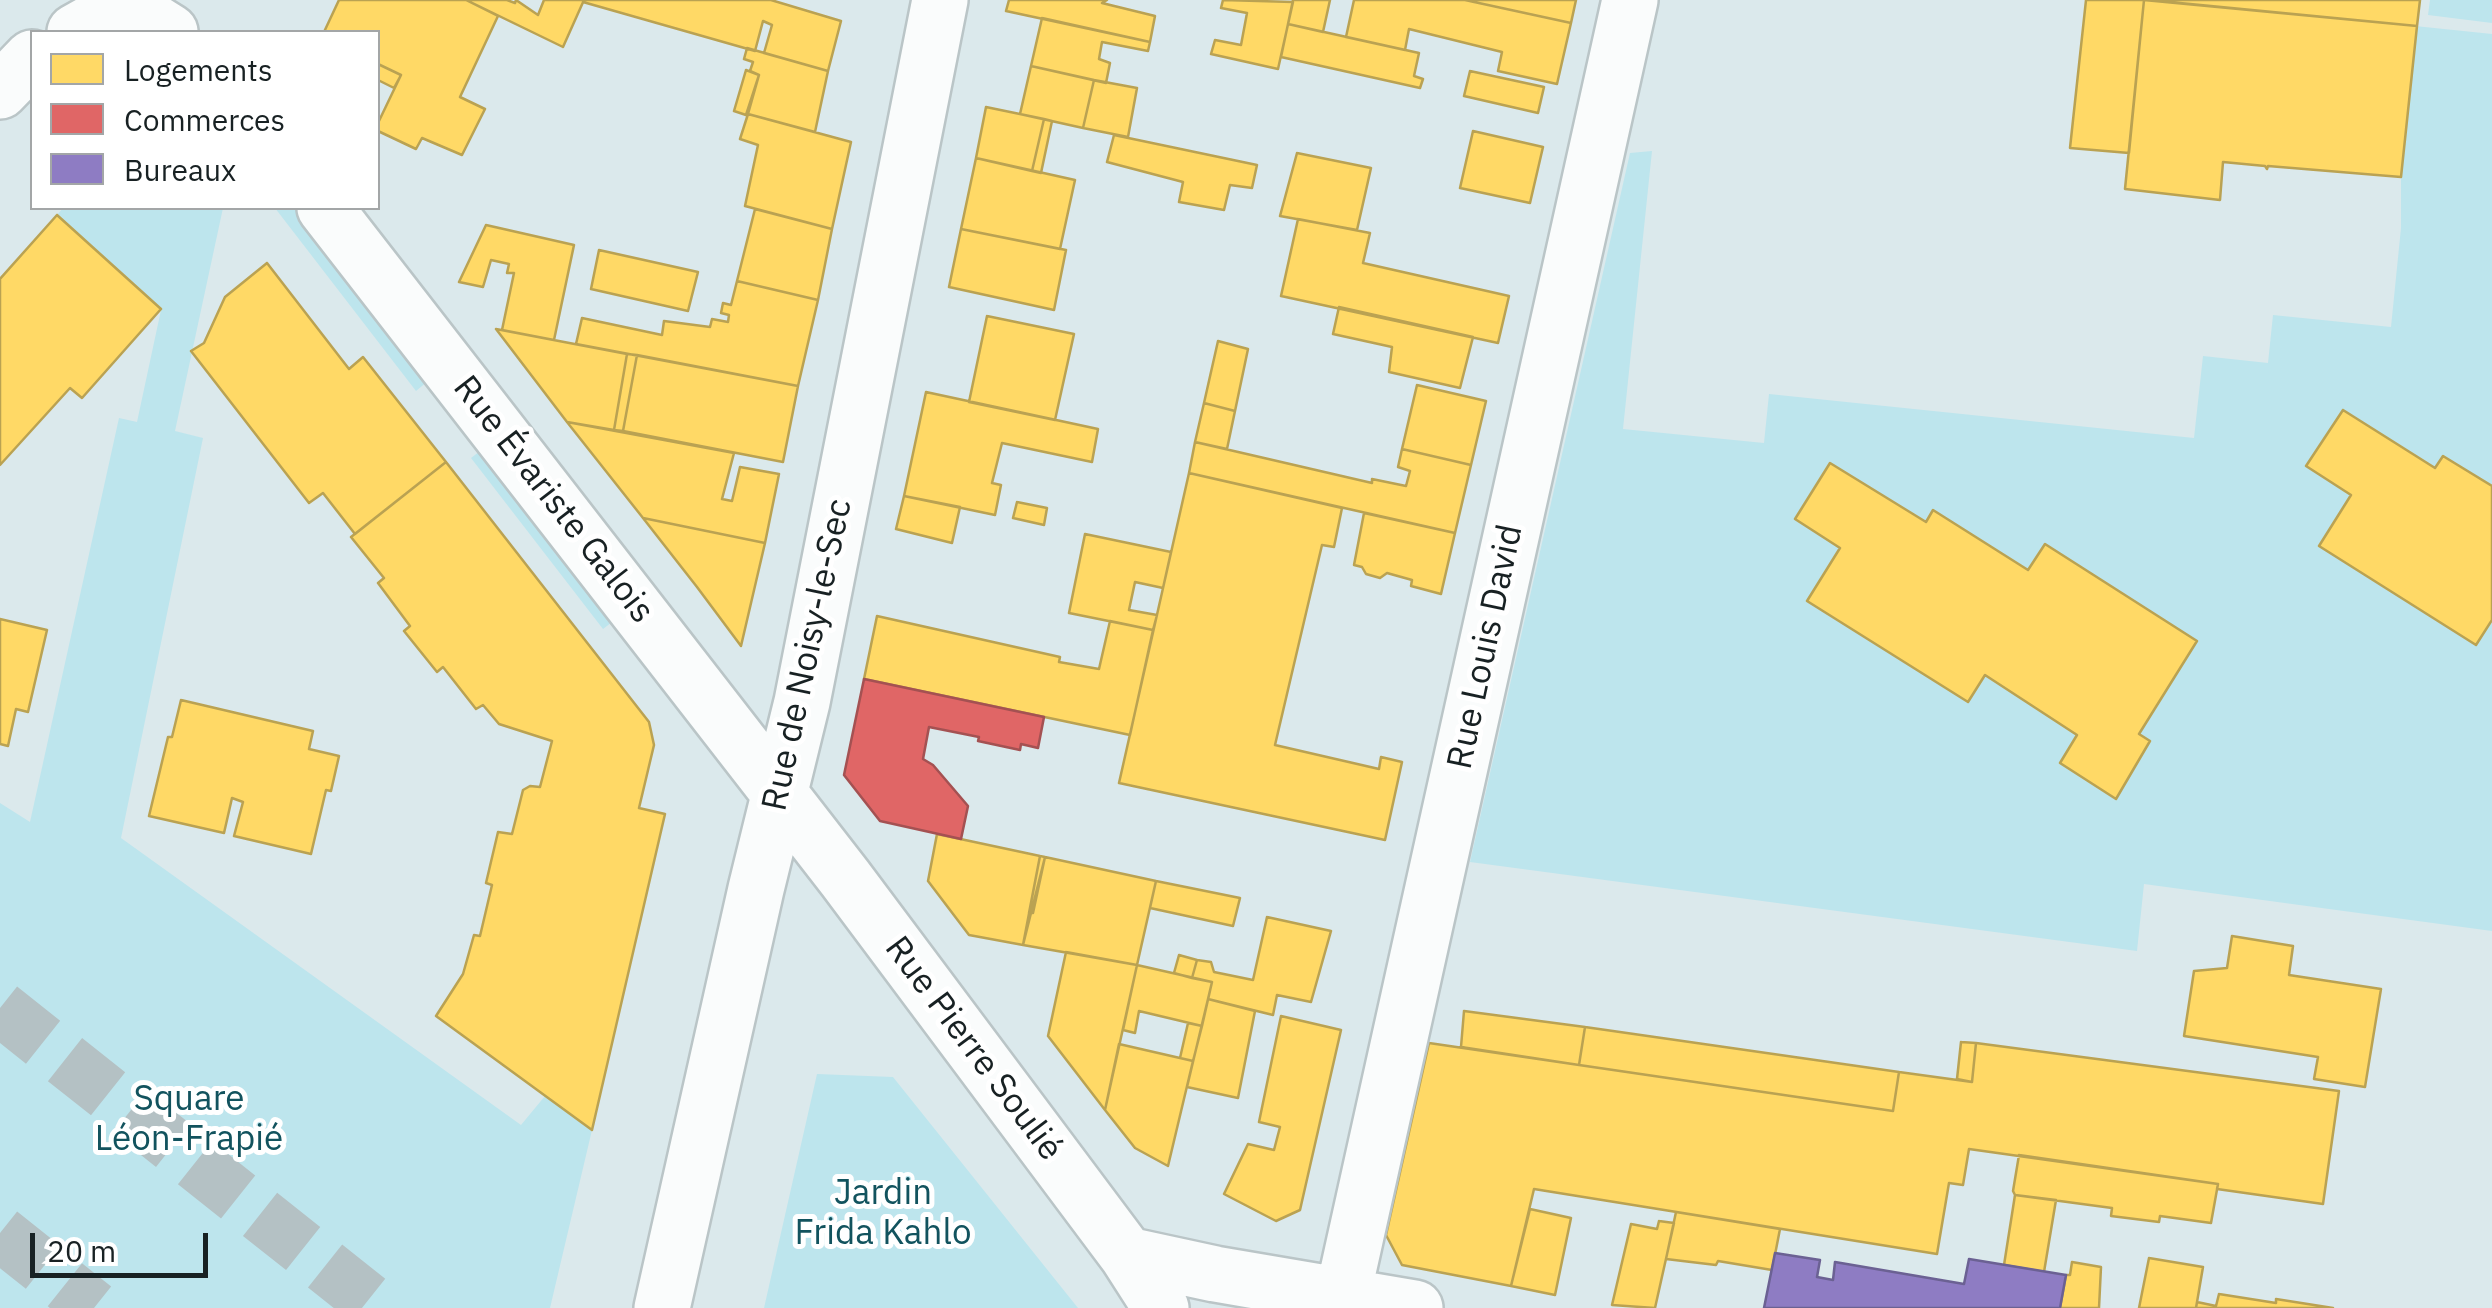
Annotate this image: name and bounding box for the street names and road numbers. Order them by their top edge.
street label: Rue Évariste Galois [444,368,662,632]
street label: Rue de Noisy-le-Sec [754,495,862,815]
street label: Rue Louis David [1440,521,1532,773]
street label: Rue Pierre Soulié [875,929,1071,1169]

